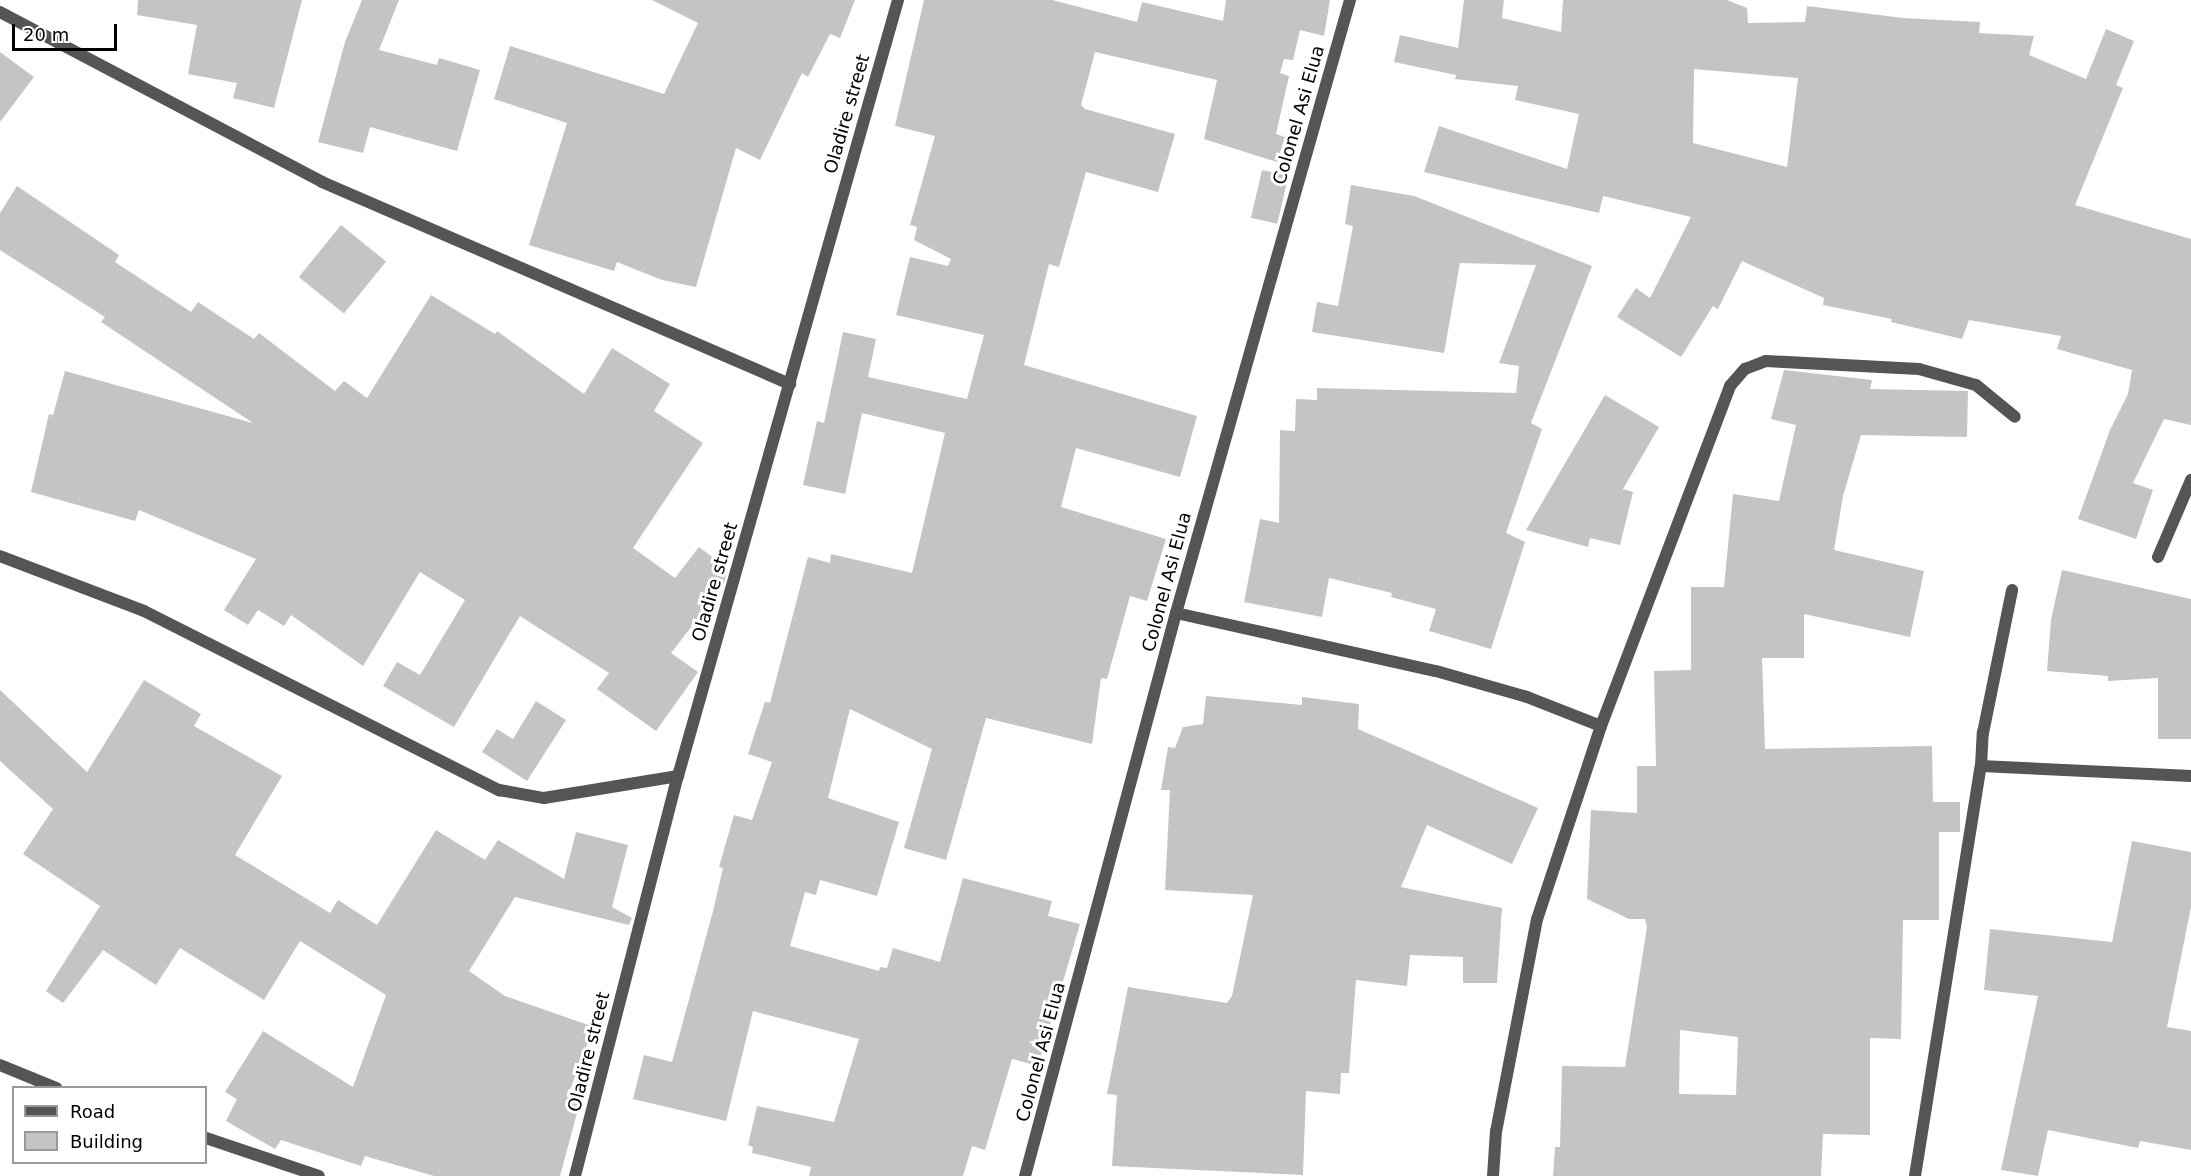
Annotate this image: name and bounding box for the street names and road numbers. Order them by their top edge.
street label: Colonel Asi Elua [1269,43,1329,187]
street label: Oladire street [820,52,874,176]
street label: Colonel Asi Elua [1138,510,1196,654]
street label: Oladire street [688,520,742,644]
street label: Colonel Asi Elua [1012,980,1070,1124]
street label: Oladire street [564,990,614,1114]

